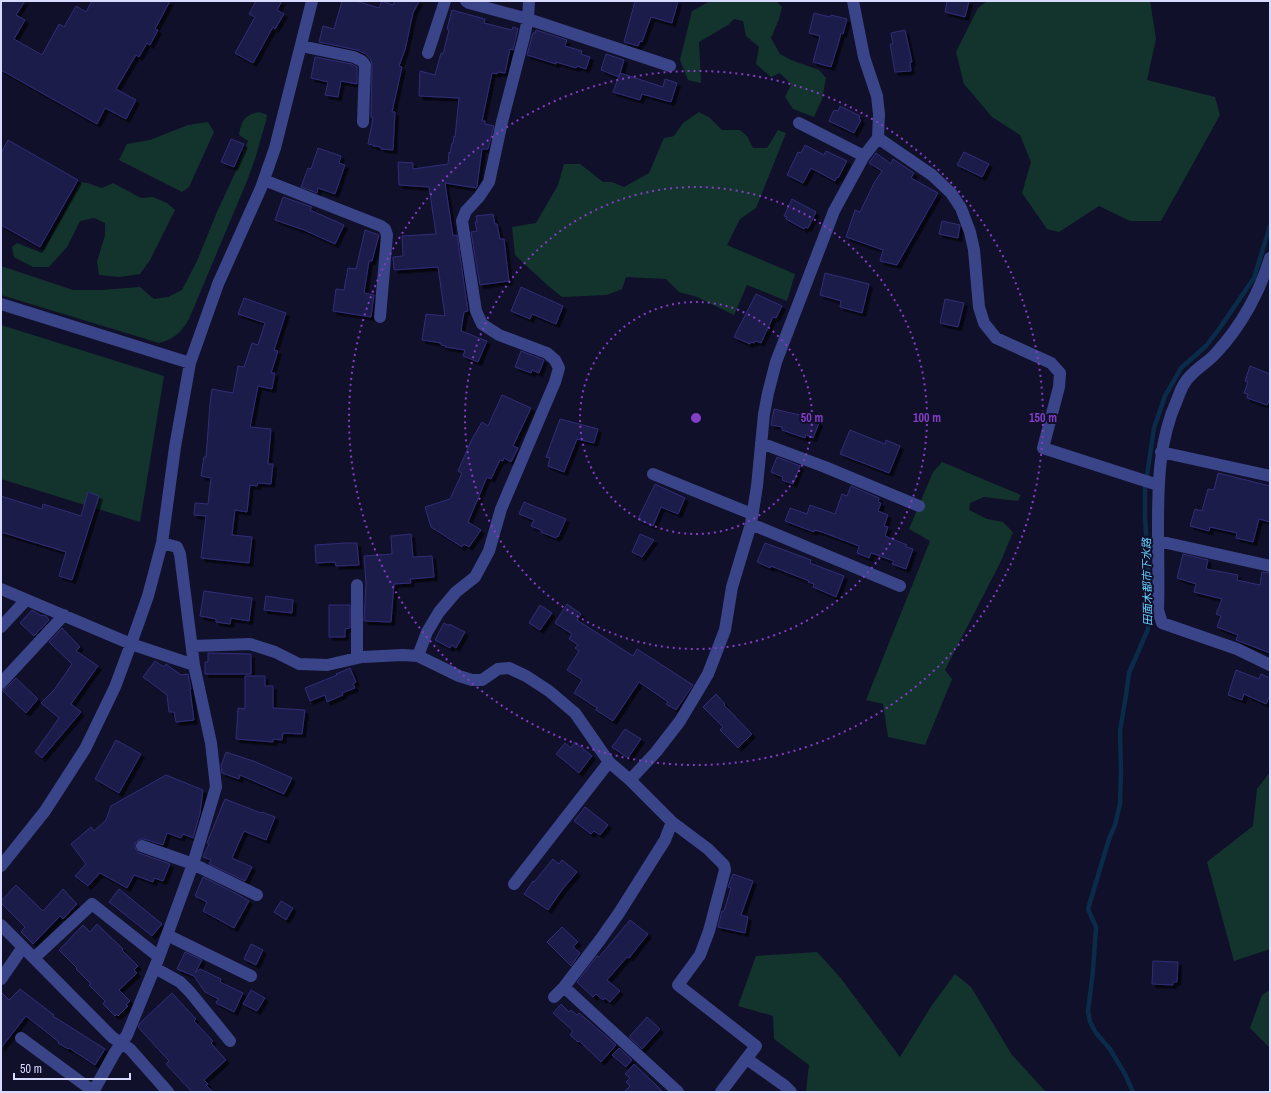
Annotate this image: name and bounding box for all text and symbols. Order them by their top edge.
text: 50 m [801,410,823,426]
text: 100 m [913,410,941,426]
text: 150 m [1029,410,1057,426]
centre of rings [689,411,703,425]
water label: 田面木都市下水路 [1139,537,1155,626]
scale bar [14,1055,130,1081]
text: 50 m [20,1061,42,1077]

